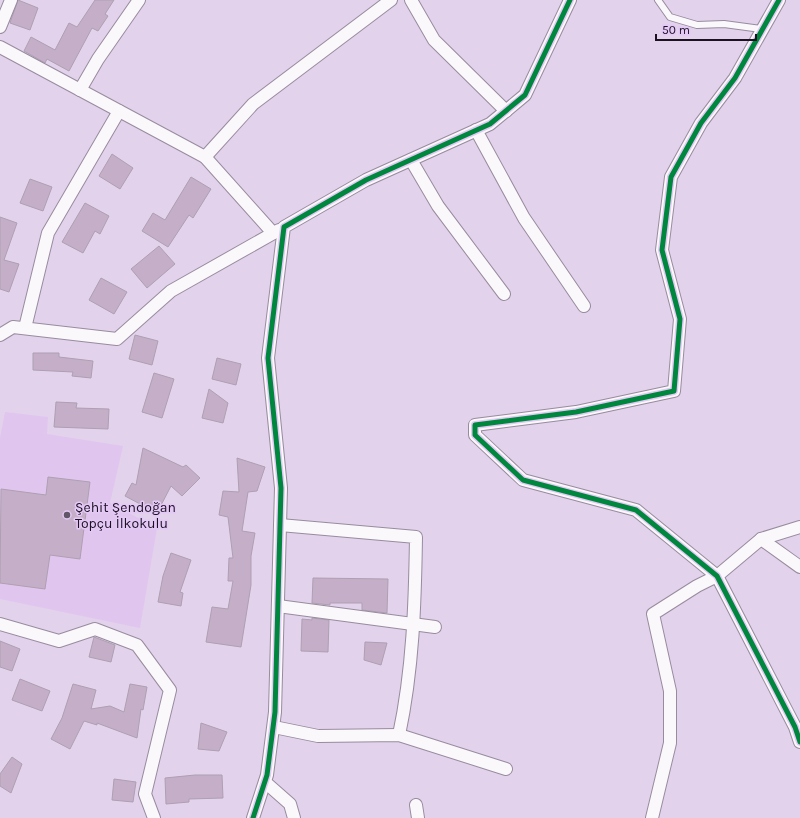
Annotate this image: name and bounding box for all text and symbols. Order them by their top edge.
scale bar [656,16,756,42]
text: 50 m [662,23,690,37]
place label: Şehit Şendoğan Topçu İlkokulu [75,499,176,532]
marker: Şehit Şendoğan Topçu İlkokulu [62,510,72,520]

